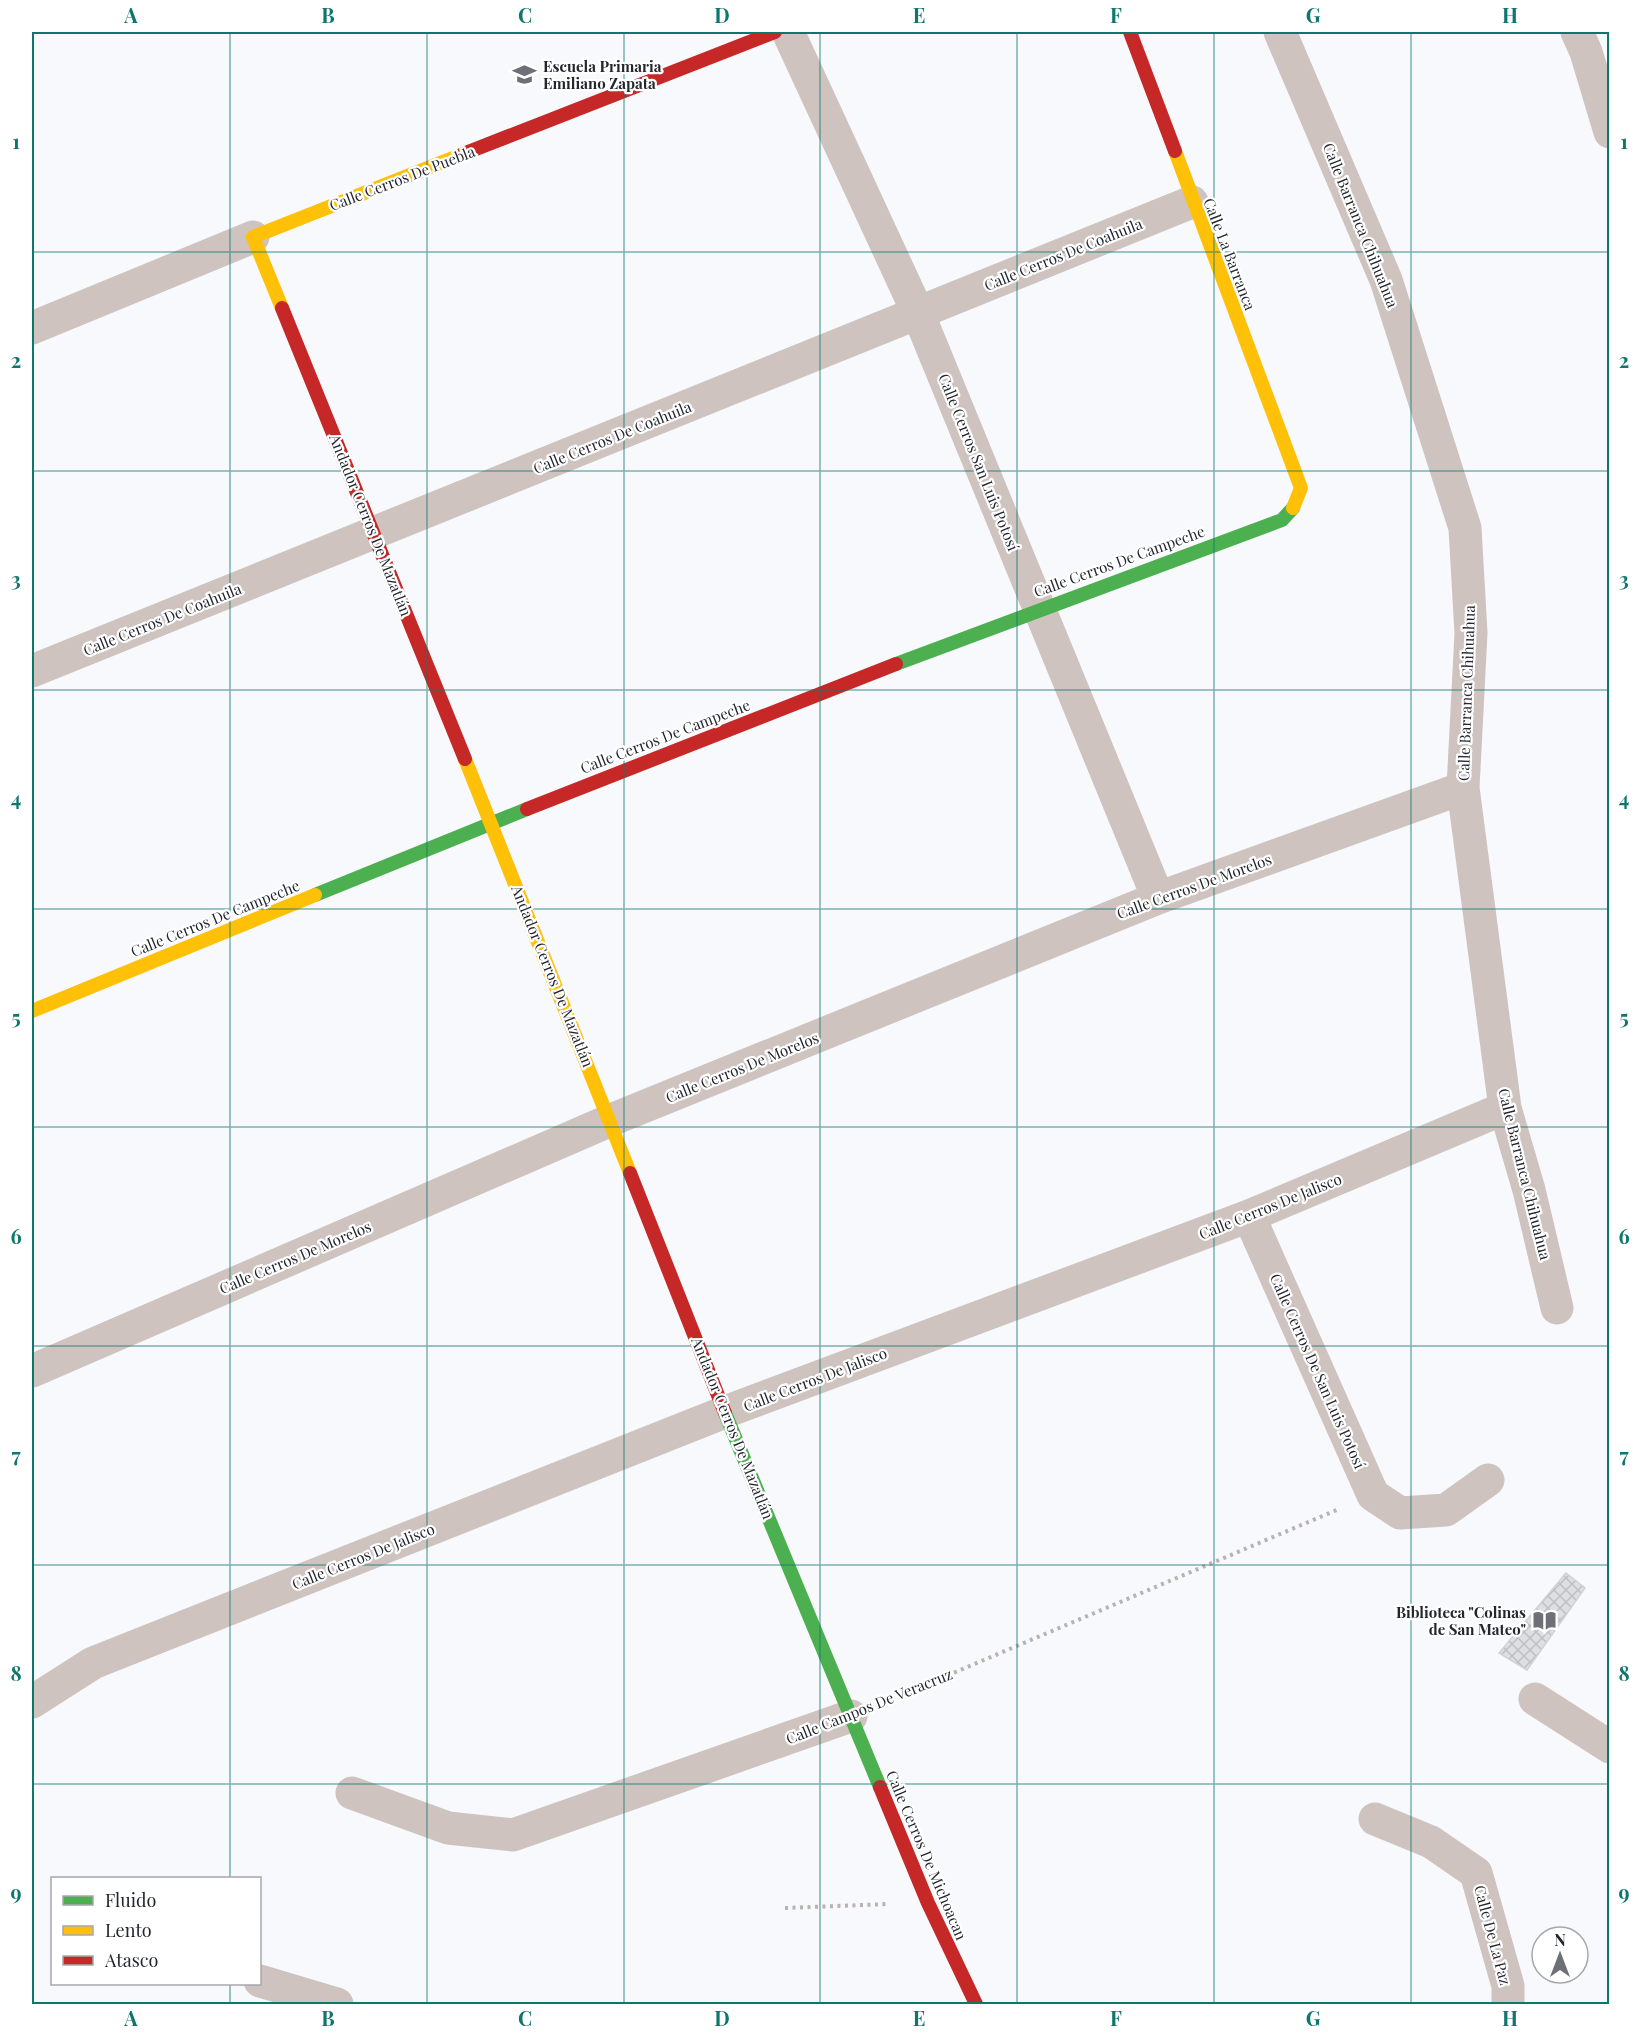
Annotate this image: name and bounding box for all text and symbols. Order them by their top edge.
text: A [123,1,138,28]
text: B [321,1,335,28]
text: C [518,1,532,28]
text: D [714,1,730,28]
text: E [913,1,925,28]
text: F [1110,1,1122,28]
text: G [1306,1,1321,28]
text: H [1502,1,1518,28]
place label: Escuela Primaria Emiliano Zapata [543,56,662,93]
school or university icon: Escuela Primaria Emiliano Zapata [512,62,538,88]
text: 1 [12,127,20,154]
text: 1 [1620,127,1628,154]
street label: Calle Barranca Chihuahua [1319,140,1403,311]
street label: Calle Cerros De Puebla [326,141,478,215]
street label: Calle La Barranca [1199,195,1261,314]
street label: Calle Cerros De Coahuila [981,213,1146,295]
text: 2 [11,346,21,373]
text: 2 [1619,346,1629,373]
street label: Calle Cerros San Luis Potosí [934,371,1024,554]
street label: Calle Cerros De Coahuila [530,396,695,478]
street label: Andador Cerros De Mazatlán [325,430,417,619]
street label: Calle Cerros De Campeche [1031,521,1207,601]
text: 3 [11,565,21,592]
text: 3 [1619,565,1629,592]
street label: Calle Cerros De Coahuila [80,578,245,660]
street label: Calle Barranca Chihuahua [1453,604,1479,781]
street label: Calle Cerros De Campeche [577,694,753,778]
text: 4 [11,784,21,811]
text: 4 [1619,784,1629,811]
street label: Calle Cerros De Morelos [1114,849,1274,923]
street label: Calle Cerros De Campeche [128,875,302,961]
street label: Andador Cerros De Mazatlán [507,881,599,1070]
text: 5 [11,1003,21,1030]
text: 5 [1619,1003,1629,1030]
street label: Calle Cerros De Morelos [663,1027,821,1107]
street label: Calle Barranca Chihuahua [1494,1086,1556,1262]
street label: Calle Cerros De Jalisco [1196,1168,1344,1244]
street label: Calle Cerros De Morelos [216,1216,374,1298]
text: 6 [10,1222,22,1249]
text: 6 [1618,1222,1630,1249]
street label: Calle Cerros De San Luis Potosí [1266,1270,1370,1472]
street label: Andador Cerros De Mazatlán [687,1333,779,1522]
street label: Calle Cerros De Jalisco [740,1342,890,1416]
text: 7 [11,1441,21,1468]
text: 7 [1619,1441,1629,1468]
street label: Calle Cerros De Jalisco [289,1518,437,1594]
place label: Biblioteca "Colinas de San Mateo" [1396,1602,1526,1639]
library icon: Biblioteca "Colinas de San Mateo" [1531,1608,1557,1634]
text: 8 [10,1659,22,1686]
text: 8 [1618,1659,1630,1686]
street label: Calle Campos De Veracruz [783,1663,955,1749]
street label: Calle Cerros De Michoacan [882,1767,972,1943]
legend [51,1877,261,1985]
text: 9 [10,1878,22,1905]
text: 9 [1618,1878,1630,1905]
street label: Calle De La Paz [1470,1883,1516,1987]
text: Fluido [105,1888,156,1912]
text: Lento [105,1918,152,1942]
north arrow [1530,1925,1590,1985]
text: N [1554,1929,1566,1950]
text: Atasco [104,1948,158,1972]
text: A [123,2004,138,2031]
text: B [321,2004,335,2031]
text: C [518,2004,532,2031]
text: D [714,2004,730,2031]
text: E [913,2004,925,2031]
text: F [1110,2004,1122,2031]
text: G [1306,2004,1321,2031]
text: H [1502,2004,1518,2031]

